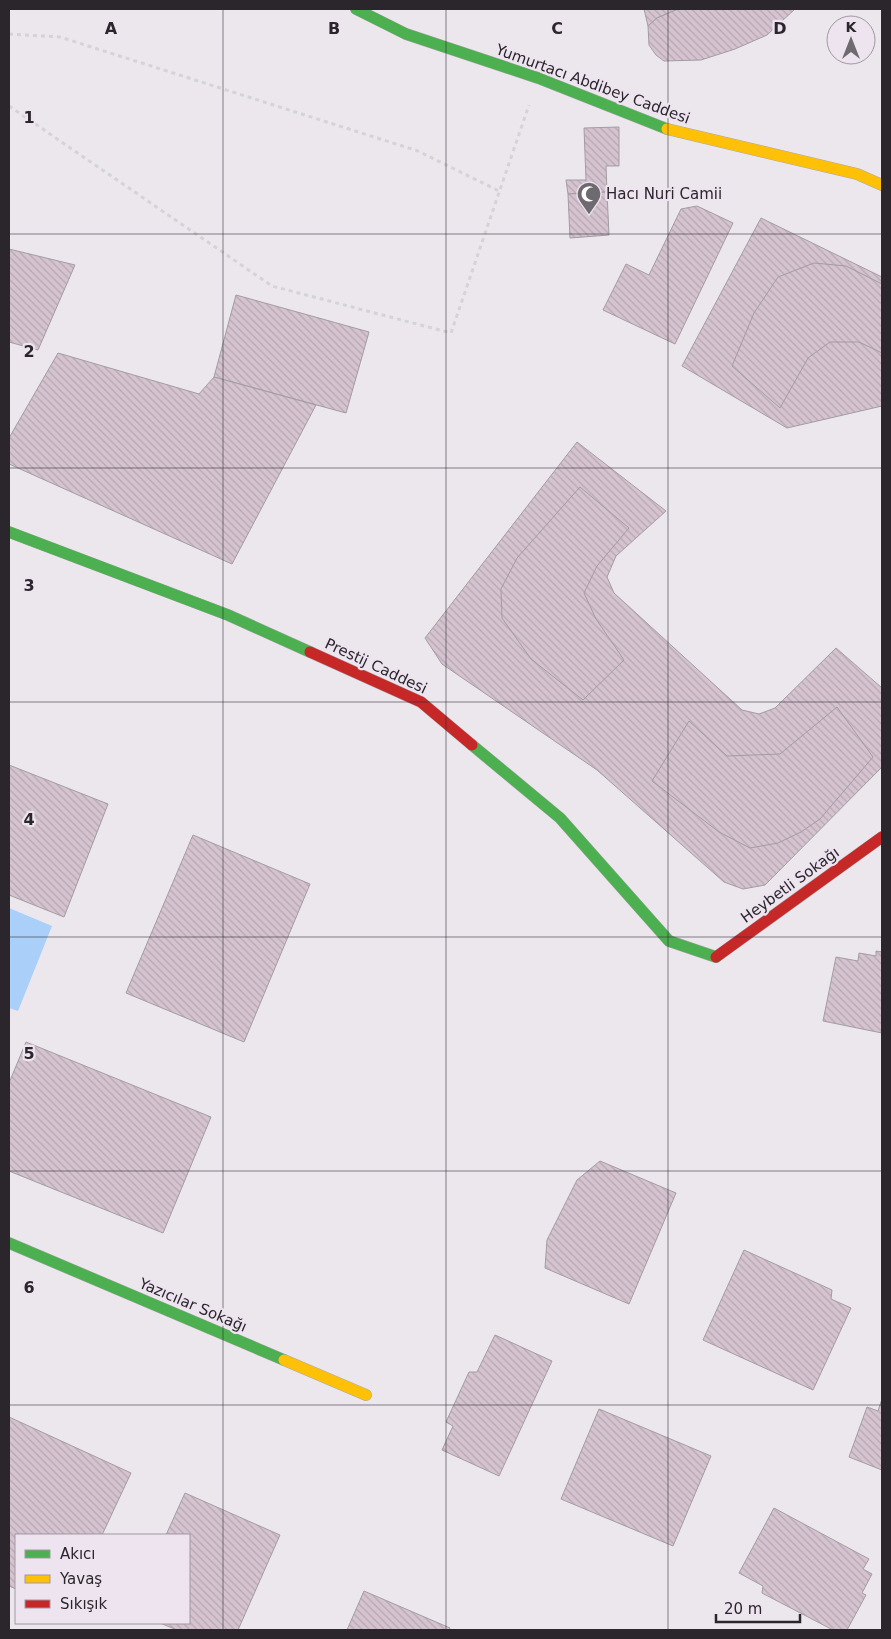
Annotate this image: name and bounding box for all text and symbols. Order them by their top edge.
north arrow [826,15,876,65]
text: A [105,19,118,38]
text: B [328,19,340,38]
text: C [551,19,563,38]
text: D [773,19,787,38]
text: K [846,19,858,35]
street label: Yumurtacı Abdibey Caddesi [493,40,693,128]
text: 1 [23,108,35,127]
mosque icon: Hacı Nuri Camii [576,181,602,215]
place label: Hacı Nuri Camii [606,185,722,203]
text: 2 [23,342,35,361]
text: 3 [23,576,35,595]
street label: Prestij Caddesi [322,634,430,698]
text: 4 [23,810,35,829]
street label: Heybetli Sokağı [737,843,843,927]
text: 5 [23,1044,35,1063]
street label: Yazıcılar Sokağı [136,1274,249,1336]
text: 6 [23,1278,35,1297]
legend [15,1534,190,1624]
text: Akıcı [60,1545,96,1563]
text: Yavaş [59,1570,102,1588]
scale bar [716,1592,800,1624]
text: Sıkışık [60,1595,108,1613]
text: 20 m [724,1600,762,1618]

